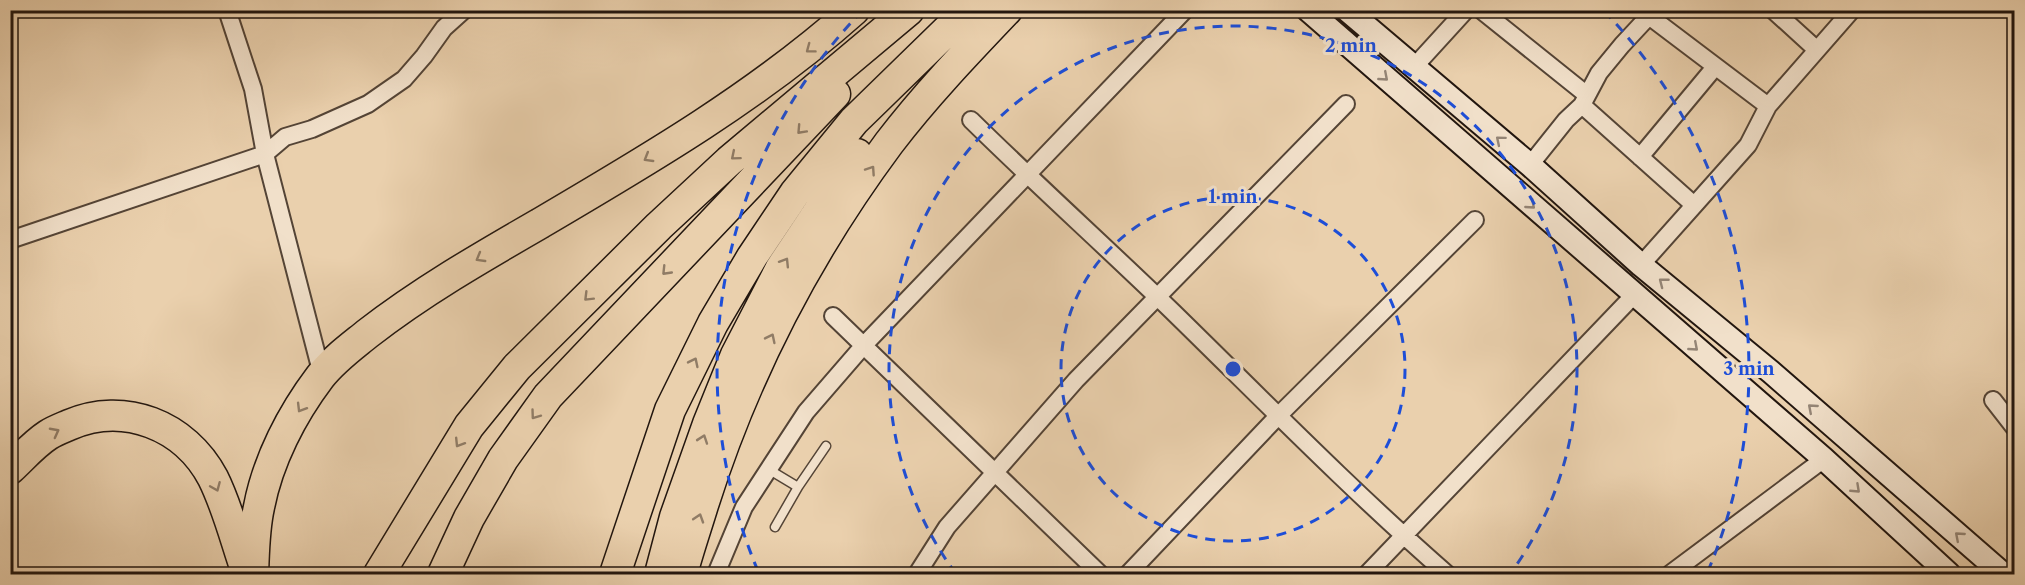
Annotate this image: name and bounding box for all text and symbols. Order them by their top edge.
text: 2 min [1325,35,1378,57]
one-way arrow [805,42,816,53]
one-way arrow [1377,70,1388,81]
one-way arrow [797,123,808,134]
one-way arrow [1496,136,1507,147]
one-way arrow [731,148,742,159]
one-way arrow [644,151,654,163]
one-way arrow [864,166,875,177]
text: 1 min [1208,186,1258,208]
one-way arrow [1524,198,1535,209]
one-way arrow [476,250,487,262]
one-way arrow [777,258,789,268]
one-way arrow [663,264,674,275]
one-way arrow [1659,279,1670,290]
one-way arrow [584,289,595,300]
one-way arrow [763,333,775,344]
one-way arrow [1687,340,1698,351]
one-way arrow [686,358,698,369]
text: 3 min [1723,358,1775,380]
centre of rings [1223,359,1243,379]
one-way arrow [296,402,308,412]
one-way arrow [1808,404,1819,415]
one-way arrow [531,408,542,419]
one-way arrow [49,428,59,439]
one-way arrow [695,434,708,444]
one-way arrow [455,437,467,447]
one-way arrow [209,481,221,492]
one-way arrow [1849,482,1860,493]
one-way arrow [692,513,704,524]
one-way arrow [1955,532,1966,543]

